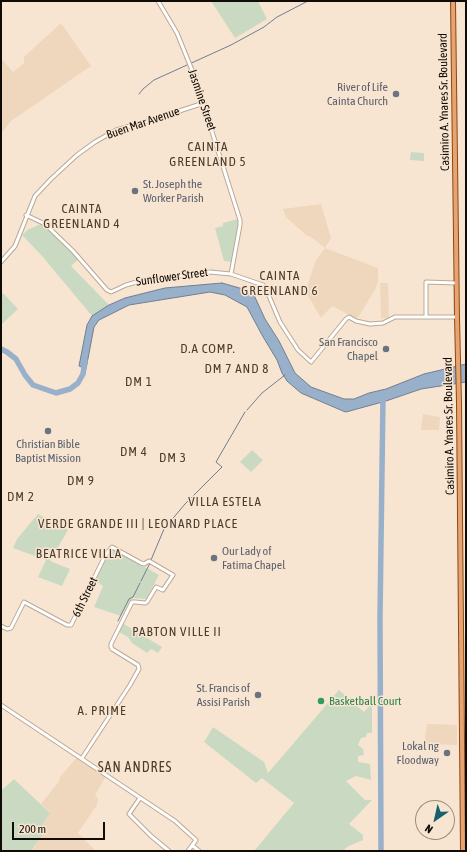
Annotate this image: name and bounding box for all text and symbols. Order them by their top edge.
street label: Casimiro A. Ynares Sr. Boulevard [436,33,452,171]
street label: Jasmine Street [185,67,219,133]
place label: River of Life Cainta Church [327,80,388,108]
marker: River of Life Cainta Church [391,89,401,99]
street label: Buen Mar Avenue [105,104,181,142]
district label: CAINTA GREENLAND 5 [169,139,247,170]
place label: St. Joseph the Worker Parish [143,177,204,205]
marker: St. Joseph the Worker Parish [130,186,140,196]
district label: CAINTA GREENLAND 4 [43,201,121,232]
street label: Sunflower Street [135,265,209,289]
district label: CAINTA GREENLAND 6 [241,268,319,299]
place label: San Francisco Chapel [319,335,378,363]
district label: D.A COMP. [180,341,236,357]
marker: San Francisco Chapel [381,344,391,354]
street label: Casimiro A. Ynares Sr. Boulevard [441,357,457,495]
district label: DM 7 AND 8 [205,361,269,377]
district label: DM 1 [125,374,153,390]
marker: Christian Bible Baptist Mission [43,426,53,436]
place label: Christian Bible Baptist Mission [15,437,81,465]
district label: DM 4 [120,444,148,460]
district label: DM 3 [159,450,187,466]
district label: DM 9 [67,473,95,489]
district label: DM 2 [7,489,35,505]
district label: VILLA ESTELA [188,494,262,510]
district label: VERDE GRANDE III | LEONARD PLACE [38,516,238,532]
place label: Our Lady of Fatima Chapel [222,544,285,572]
district label: BEATRICE VILLA [36,546,122,562]
marker: Our Lady of Fatima Chapel [209,553,219,563]
street label: 6th Street [69,575,101,619]
district label: PABTON VILLE II [132,624,222,640]
place label: St. Francis of Assisi Parish [196,681,250,709]
marker: St. Francis of Assisi Parish [253,690,263,700]
place label: Basketball Court [329,694,401,708]
marker: Basketball Court [316,696,326,706]
district label: A. PRIME [78,703,126,719]
place label: Lokal ng Floodway [397,739,439,767]
marker: Lokal ng Floodway [442,748,452,758]
district label: SAN ANDRES [98,760,172,776]
north arrow [415,800,455,840]
scale bar [14,814,107,840]
text: 200 m [19,822,46,836]
text: N [423,822,435,836]

